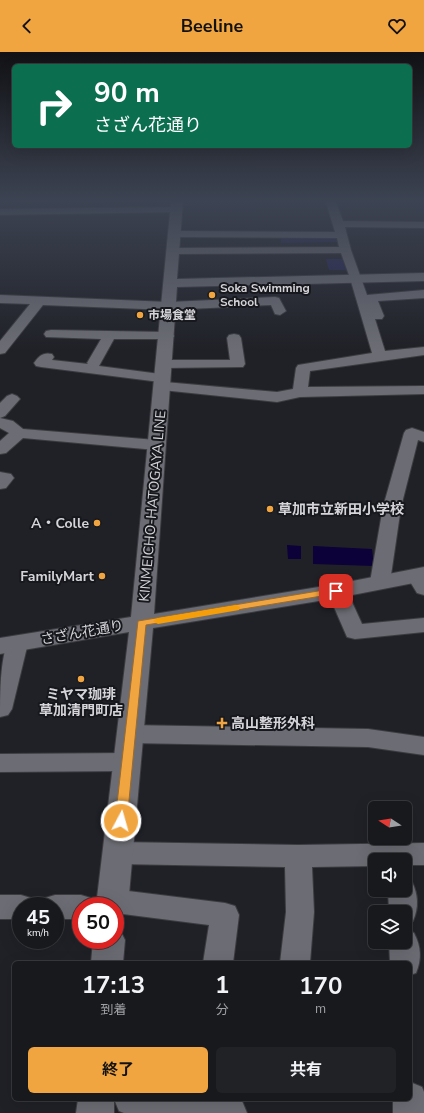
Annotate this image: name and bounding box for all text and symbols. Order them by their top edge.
text: Beeline [181,14,243,38]
icon: back [16,15,38,37]
icon: heart [386,15,408,37]
text: 90 m [94,74,160,112]
icon: right [28,80,80,132]
text: さざん花通り [94,113,202,137]
place label: Soka Swimming School [220,280,310,310]
marker: Soka Swimming School [207,290,217,300]
place label: 市場食堂 [148,307,196,323]
marker: 市場食堂 [135,310,145,320]
street label: KINMEICHO-HATOGAYA LINE [135,410,170,602]
place label: 草加市立新田小学校 [278,500,404,519]
marker: 草加市立新田小学校 [265,504,275,514]
place label: A・Colle [31,514,89,533]
marker: A・Colle [92,518,102,528]
place label: FamilyMart [20,567,95,586]
marker: FamilyMart [97,571,107,581]
pin [319,574,353,608]
icon: arrive [325,580,347,602]
street label: さざん花通り [39,616,125,649]
marker: ミヤマ珈琲 草加清門町店 [76,674,86,684]
place label: ミヤマ珈琲 草加清門町店 [39,685,123,720]
place label: 高山整形外科 [231,714,315,733]
marker: 高山整形外科 [216,717,228,729]
position arrow [100,800,142,842]
north arrow [368,801,412,845]
map controls [368,801,412,949]
button: sound [368,853,412,897]
speed limit sign: 50 [72,897,124,949]
text: 45 [26,904,50,931]
button: layers [368,905,412,949]
text: km/h [27,926,49,940]
text: 17:13 [82,969,145,1001]
text: 1 [215,969,229,1001]
text: 170 [299,970,342,1002]
text: m [315,1000,326,1018]
text: 到着 [100,1001,126,1019]
text: 分 [216,1001,229,1019]
button: 終了 [28,1047,208,1093]
button: 共有 [216,1047,396,1093]

